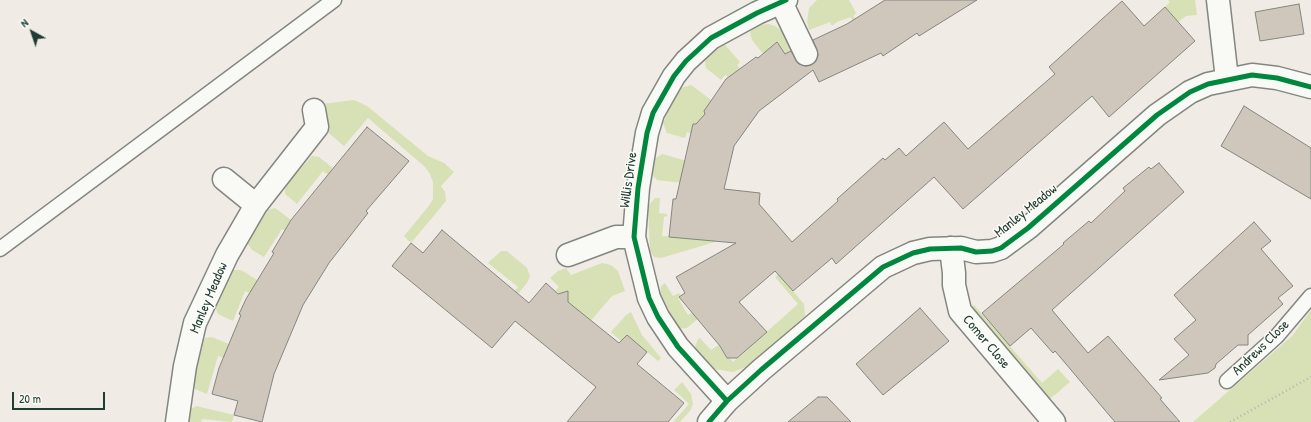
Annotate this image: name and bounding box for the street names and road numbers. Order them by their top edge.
street label: Willis Drive [617,151,641,209]
street label: Manley Meadow [991,181,1061,241]
street label: Manley Meadow [187,260,231,336]
street label: Comer Close [959,312,1013,372]
street label: Andrews Close [1229,317,1293,379]

